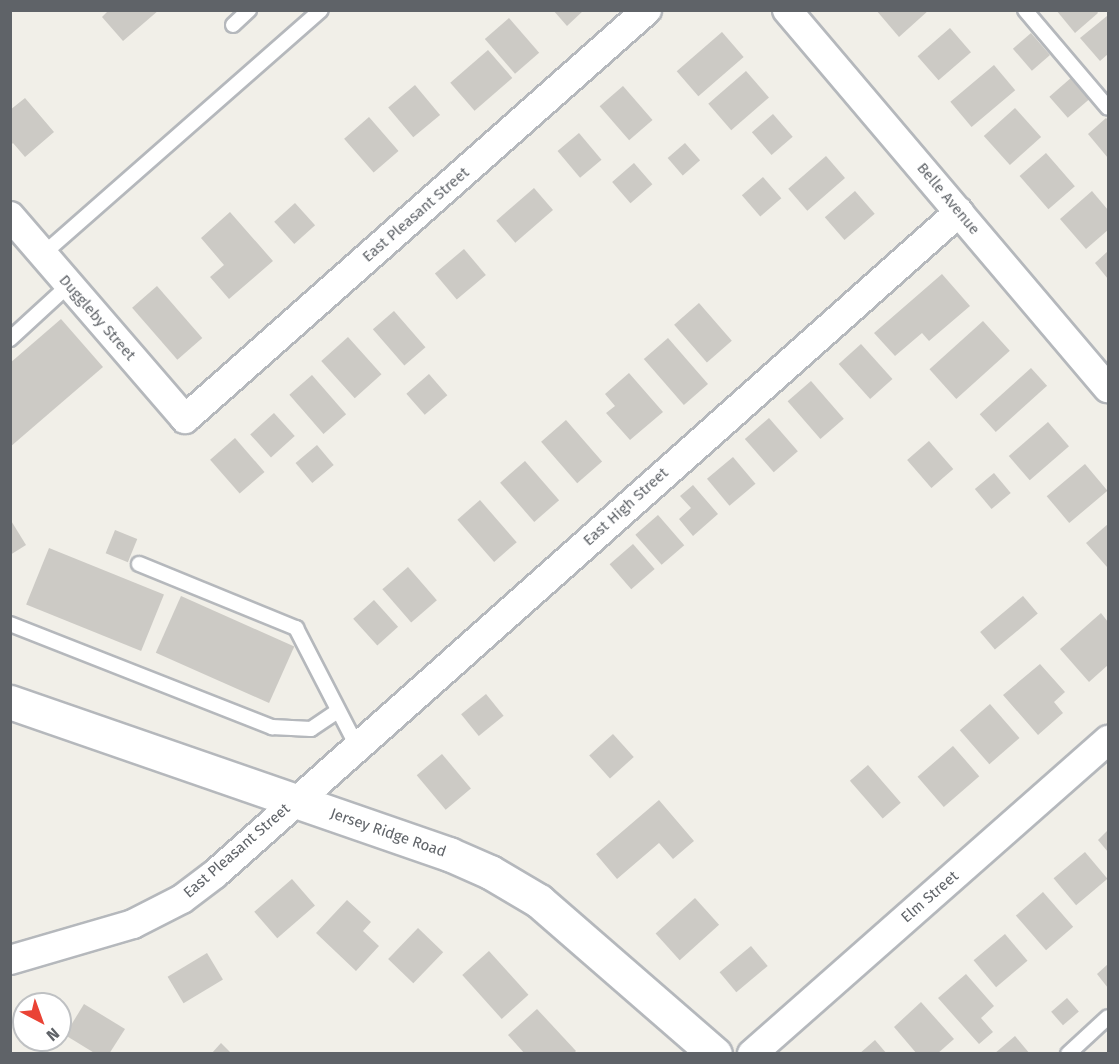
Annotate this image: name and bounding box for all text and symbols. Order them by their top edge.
street label: Belle Avenue [913,160,983,238]
street label: East Pleasant Street [359,164,473,266]
street label: Duggleby Street [55,272,139,364]
street label: East High Street [580,464,672,550]
street label: East Pleasant Street [180,800,294,902]
street label: Jersey Ridge Road [328,805,448,861]
street label: Elm Street [898,867,962,927]
north arrow [12,992,72,1052]
text: N [43,1024,63,1045]

